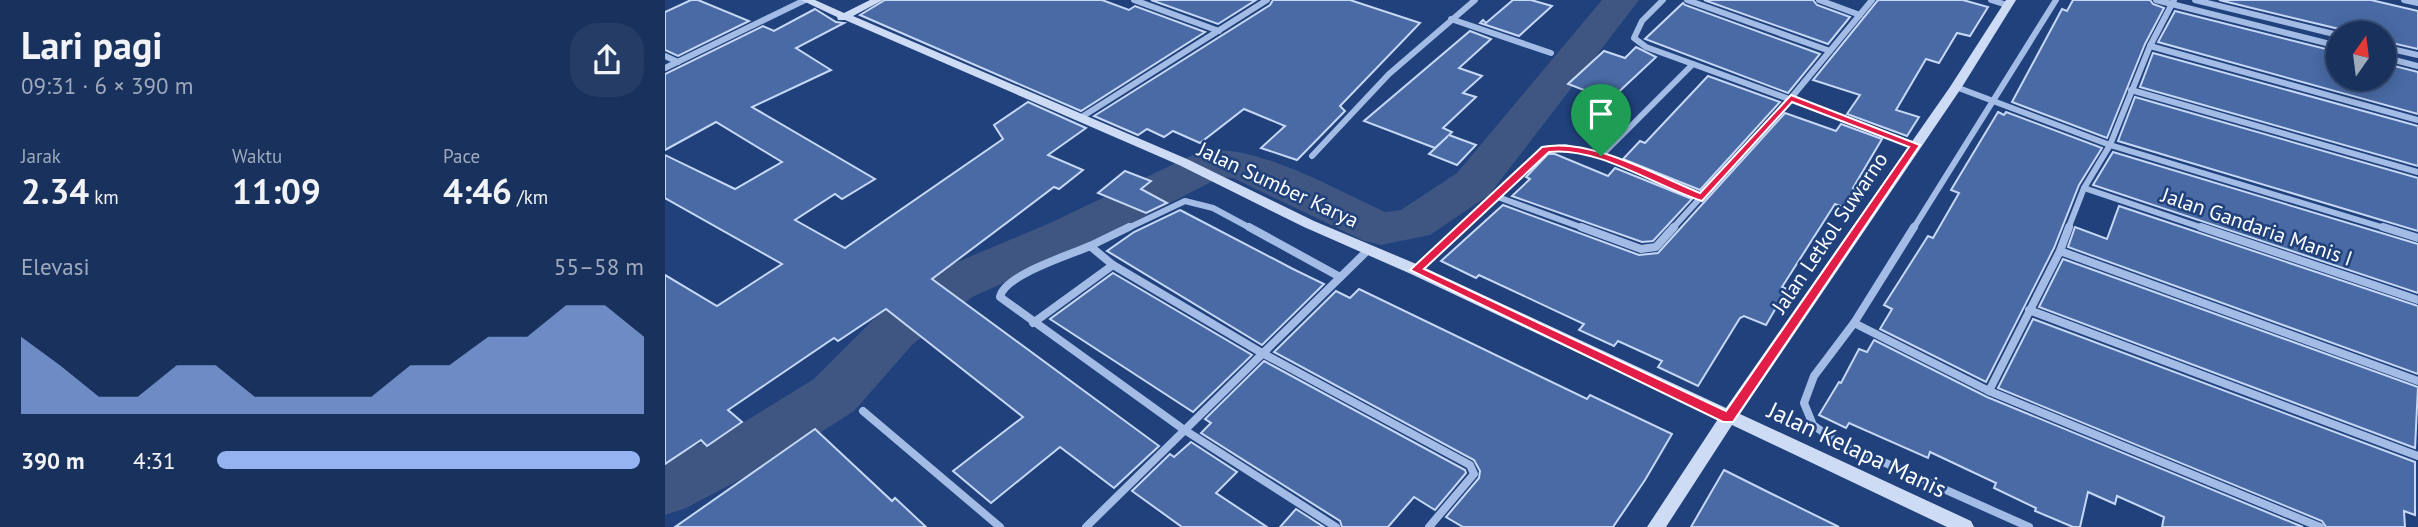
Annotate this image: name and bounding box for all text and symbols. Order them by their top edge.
text: Lari pagi [21,20,163,69]
north arrow [2326,21,2396,91]
map controls [2326,21,2396,91]
button: share [570,23,644,97]
text: 09:31 · 6 × 390 m [21,71,193,100]
pin [1571,84,1631,156]
icon: arrive [1582,95,1620,133]
street label: Jalan Sumber Karya [1193,135,1363,234]
text: Jarak [21,144,61,168]
text: Waktu [232,144,282,168]
text: Pace [443,144,480,168]
street label: Jalan Letkol Suwarno [1765,147,1894,319]
text: 2.34 [21,168,89,214]
text: 11:09 [232,168,321,214]
text: 4:46 [443,168,512,214]
street label: Jalan Gandaria Manis I [2157,181,2356,272]
text: km [89,185,119,209]
text: /km [512,185,548,209]
text: Elevasi [21,252,90,281]
text: 55–58 m [554,252,644,281]
street label: Jalan Kelapa Manis [1762,394,1952,505]
text: 390 m [21,446,84,475]
text: 4:31 [133,446,176,475]

